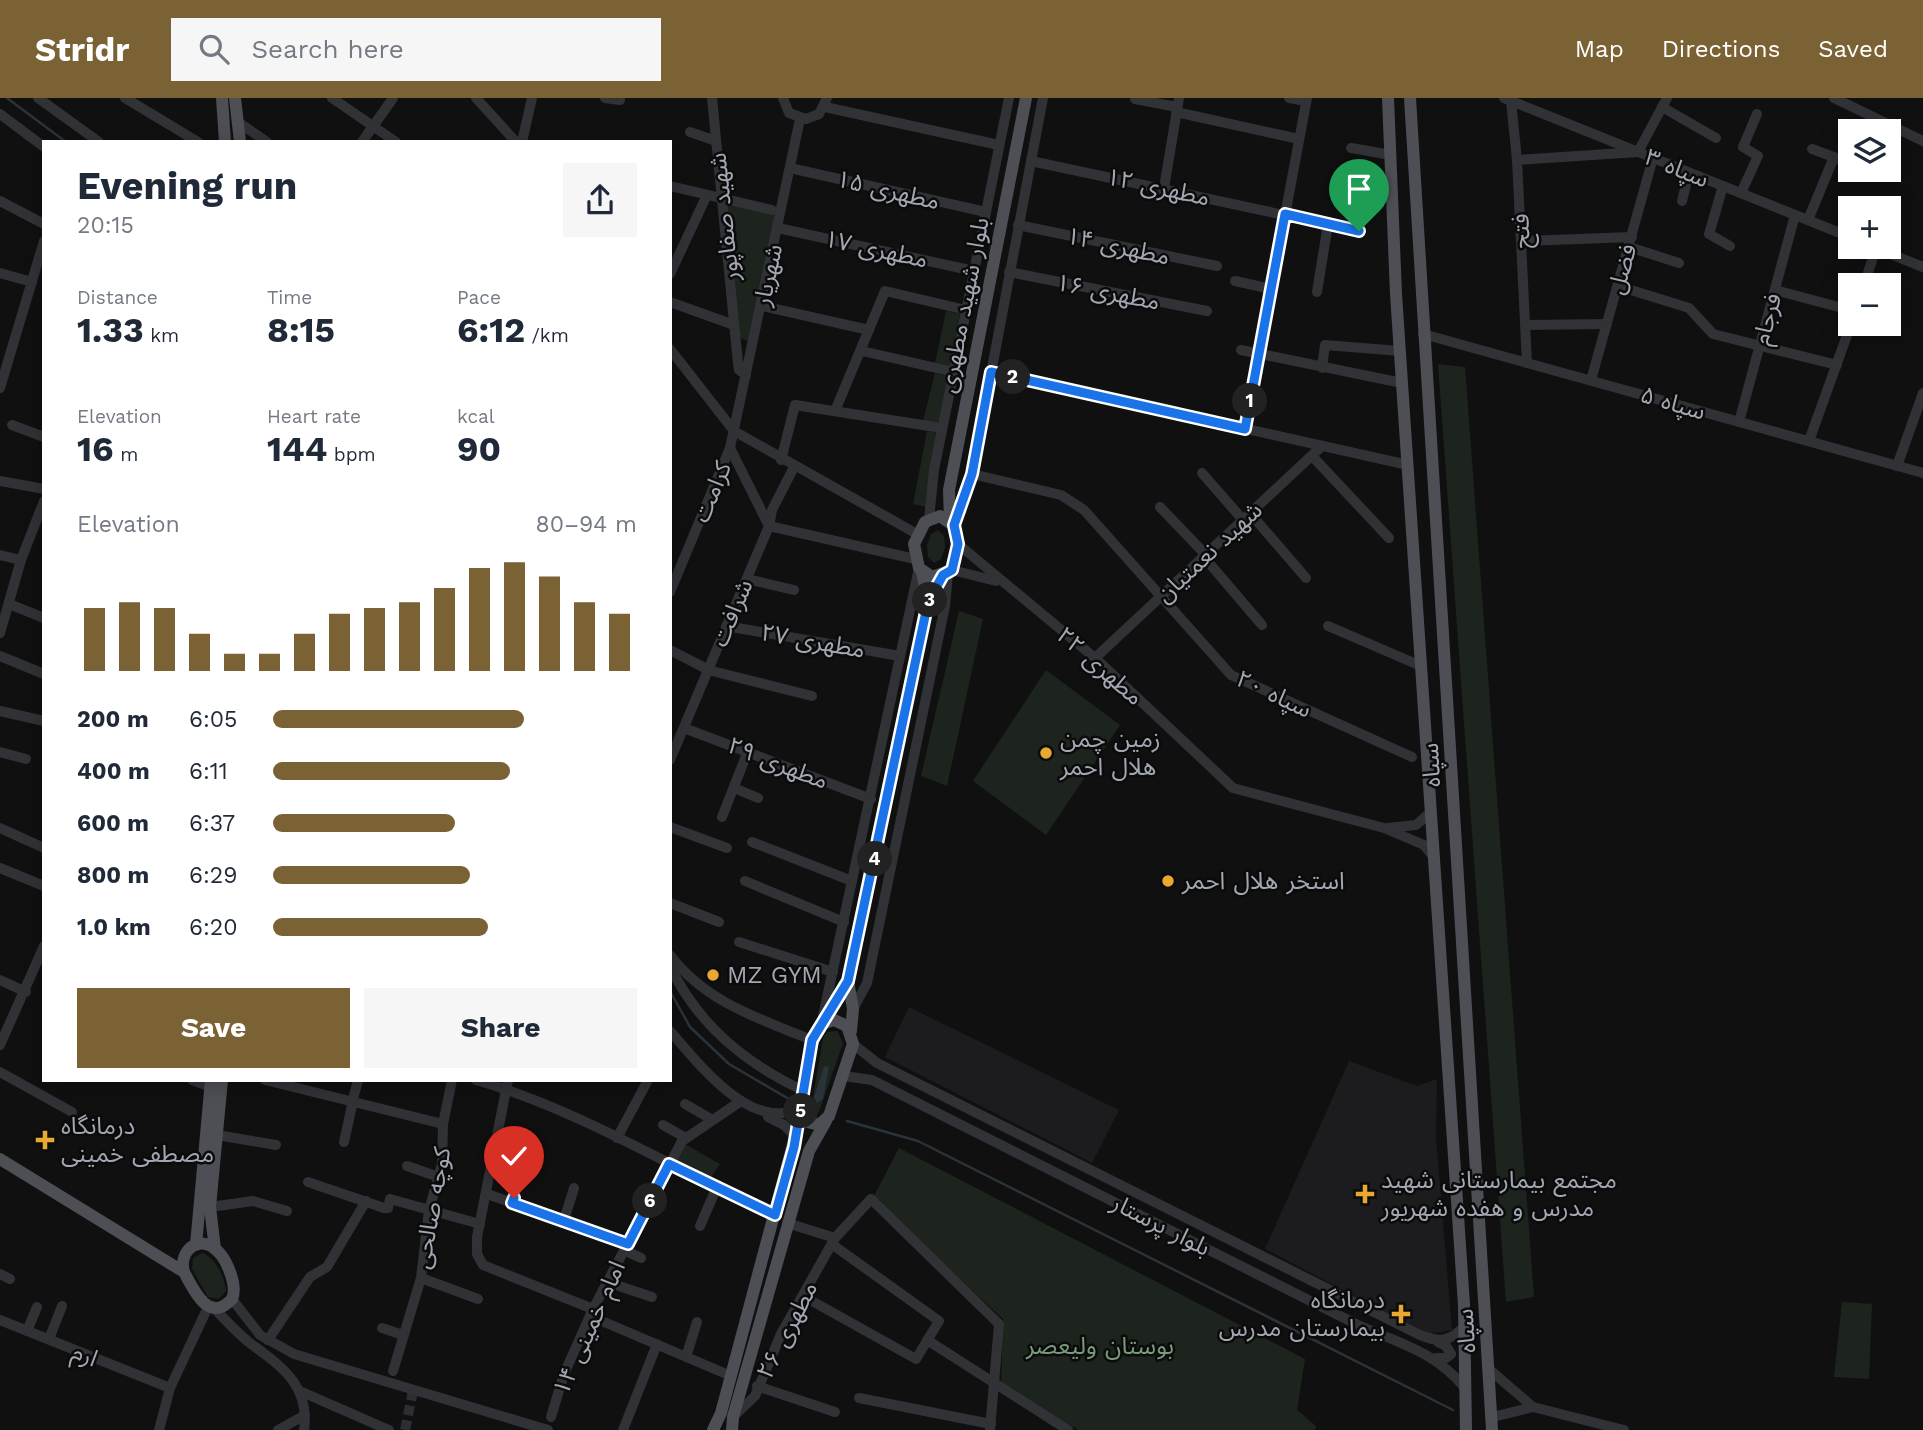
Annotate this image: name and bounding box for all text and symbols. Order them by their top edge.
search box [171,18,661,81]
text: Stridr [35,30,129,69]
icon: search [195,30,233,68]
text: Search here [251,34,404,64]
text: Map [1575,35,1624,63]
text: Directions [1662,35,1780,63]
text: Saved [1818,35,1888,63]
map controls [1838,119,1901,336]
button: layers [1838,119,1901,182]
street label: سپاه ۳ [1641,143,1713,195]
street label: شهید صفاپور [703,151,746,283]
pin [1329,159,1389,231]
street label: مطهری ۱۲ [1104,162,1212,212]
button: share [563,163,637,237]
text: Evening run [77,164,297,208]
street label: مطهری ۱۵ [834,165,942,215]
icon: arrive [1340,170,1378,208]
button: + [1838,196,1901,259]
text: 20:15 [77,212,134,239]
street label: فتح [1506,213,1539,249]
street label: بلوار شهید مطهری [933,215,995,395]
street label: مطهری ۱۴ [1064,221,1172,271]
street label: مطهری ۱۷ [822,224,930,274]
street label: شهریار [748,241,788,310]
street label: فضل [1602,241,1642,297]
street label: مطهری ۱۶ [1054,268,1162,316]
button: − [1838,273,1901,336]
text: Distance [77,286,158,309]
text: Time [267,286,312,309]
text: Pace [457,286,501,309]
street label: فرجام [1747,290,1791,349]
text: 1.33 [77,309,144,351]
text: 8:15 [267,309,335,351]
text: 6:12 [457,309,525,351]
text: km [144,324,179,347]
text: /km [525,324,569,347]
pin: 2 [996,360,1030,394]
text: 2 [1007,365,1018,388]
street label: سپاه ۵ [1637,380,1709,427]
pin: 1 [1232,384,1268,418]
text: 1 [1245,389,1254,412]
text: Elevation [77,405,162,428]
text: Heart rate [267,405,361,428]
text: kcal [457,405,495,428]
text: 16 [77,428,114,470]
text: 144 [267,428,327,470]
text: 90 [457,428,501,470]
text: m [114,443,138,466]
text: bpm [327,443,376,466]
street label: کرامت [687,456,738,527]
street label: شهید نعمتیان [1150,496,1268,608]
text: Elevation [77,511,180,538]
text: 80–94 m [536,511,637,538]
street label: شرافت [705,575,759,651]
pin: 3 [912,582,948,618]
text: 3 [924,588,935,611]
street label: مطهری ۲۷ [759,618,867,664]
street label: مطهری ۲۲ [1051,621,1149,711]
street label: سپاه ۲۰ [1231,664,1316,725]
text: 200 m [77,706,149,733]
text: 6:05 [189,706,237,733]
place label: زمین چمن هلال احمر [1059,725,1161,781]
street label: مطهری ۲۹ [724,731,832,795]
street label: سپاه [1416,742,1447,788]
marker: زمین چمن هلال احمر [1038,745,1054,761]
text: 400 m [77,758,150,785]
text: 6:11 [189,758,228,785]
text: 600 m [77,810,149,837]
text: 6:37 [189,810,235,837]
pin: 4 [858,842,892,876]
text: 4 [868,847,881,870]
text: 800 m [77,862,149,889]
text: 6:29 [189,862,237,889]
place label: استخر هلال احمر [1181,867,1345,895]
marker: استخر هلال احمر [1160,873,1176,889]
text: 1.0 km [77,914,151,941]
text: 6:20 [189,914,238,941]
place label: MZ GYM [727,961,822,989]
marker: MZ GYM [705,967,721,983]
button: Save [77,988,350,1068]
button: Share [364,988,637,1068]
pin: 5 [784,1094,818,1128]
text: 5 [795,1099,806,1122]
place label: درمانگاه مصطفی خمینی [61,1112,214,1168]
pin [484,1126,544,1198]
marker: درمانگاه مصطفی خمینی [35,1130,55,1150]
icon: check [495,1137,533,1175]
street label: کوچه صالحی [408,1144,458,1271]
place label: مجتمع بیمارستانی شهید مدرس و هفده شهریور [1380,1166,1617,1222]
pin: 6 [632,1184,668,1218]
marker: مجتمع بیمارستانی شهید مدرس و هفده شهریور [1355,1184,1375,1204]
street label: بلوار پرستار [1105,1188,1215,1263]
text: 6 [644,1189,655,1212]
street label: امام خمینی ۱۴ [547,1257,635,1401]
street label: مطهری ۲۶ [751,1277,823,1383]
place label: درمانگاه بیمارستان مدرس [1219,1286,1385,1342]
marker: درمانگاه بیمارستان مدرس [1391,1304,1411,1324]
street label: سپاه [1450,1308,1483,1354]
park label: بوستان ولیعصر [1025,1332,1174,1360]
street label: ارم [67,1337,102,1376]

